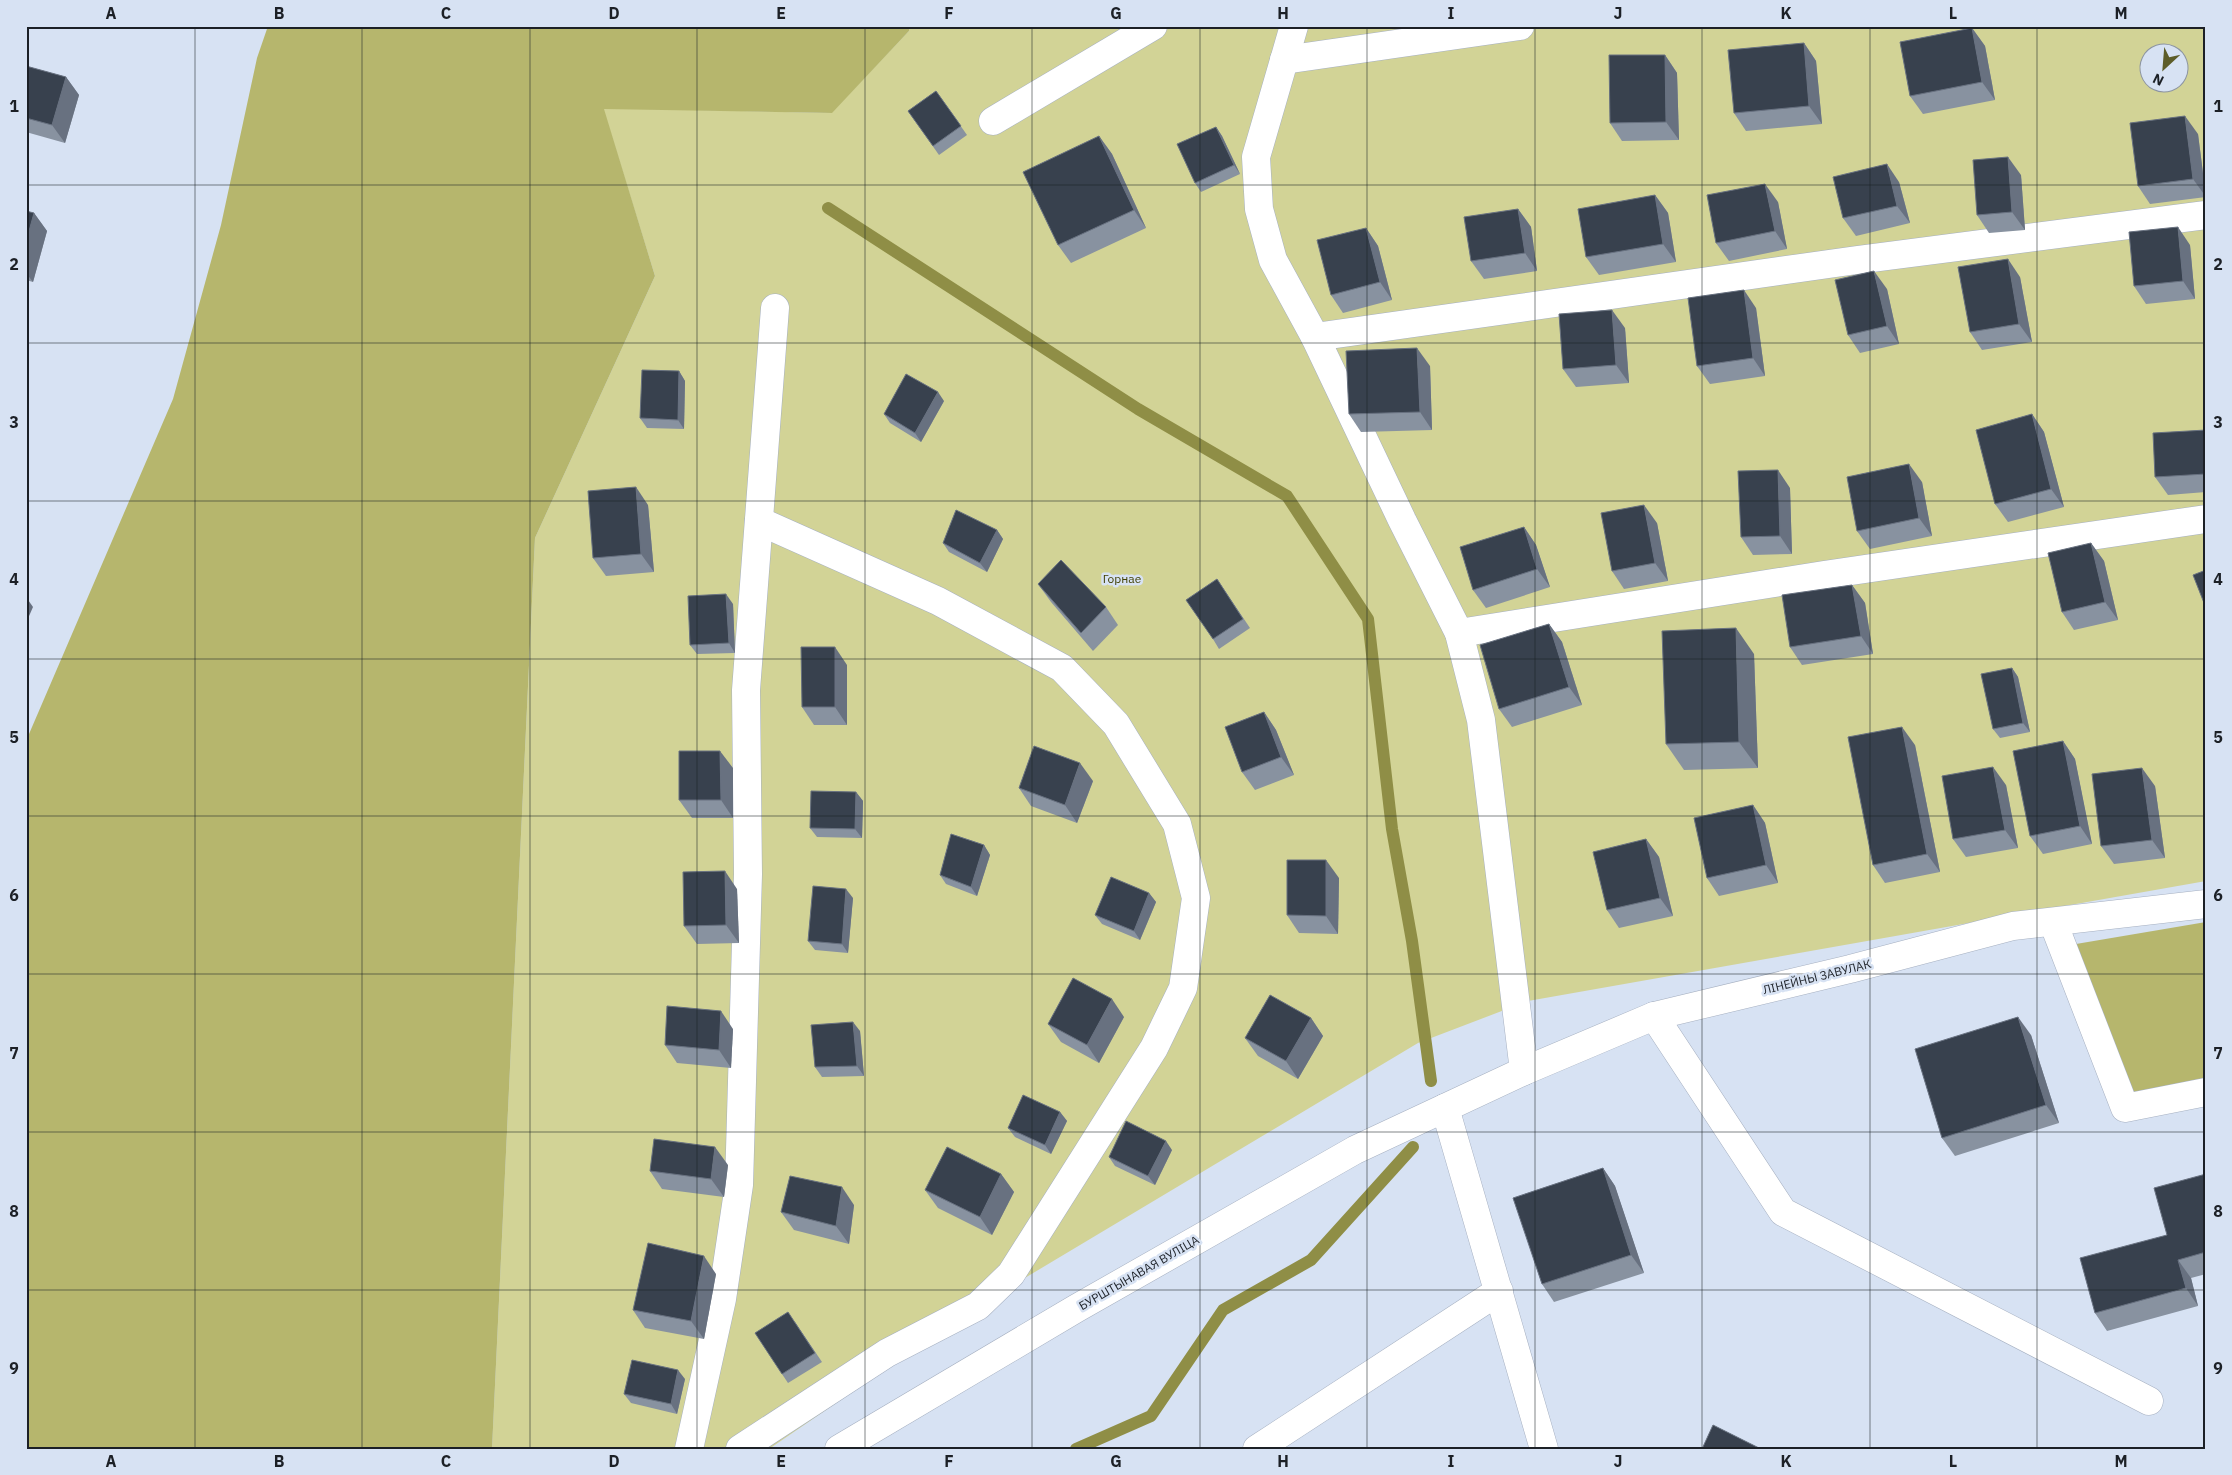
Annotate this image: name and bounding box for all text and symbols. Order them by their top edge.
text: A [106,3,117,23]
text: B [274,3,285,23]
text: C [441,3,451,23]
text: D [608,3,620,23]
text: E [776,3,786,23]
text: F [944,3,954,23]
text: G [1110,3,1122,23]
text: H [1277,3,1289,23]
text: I [1448,3,1455,23]
text: J [1614,3,1622,23]
text: K [1780,3,1792,23]
text: L [1949,3,1957,23]
text: M [2114,3,2128,23]
north arrow [2140,42,2190,92]
text: N [2150,69,2167,90]
text: 1 [9,96,19,116]
text: 1 [2213,96,2223,116]
text: 2 [9,254,19,274]
text: 2 [2213,254,2223,274]
text: 3 [9,412,19,432]
text: 3 [2213,412,2223,432]
text: 4 [9,569,19,589]
text: 4 [2213,569,2223,589]
park label: Горнае [1103,571,1142,586]
text: 5 [9,727,19,747]
text: 5 [2213,727,2223,747]
text: 6 [9,885,19,905]
text: 6 [2213,885,2223,905]
street label: ЛІНЕЙНЫ ЗАВУЛАК [1761,956,1873,997]
text: 7 [9,1043,19,1063]
text: 7 [2213,1043,2223,1063]
text: 8 [9,1201,19,1221]
text: 8 [2213,1201,2223,1221]
street label: БУРШТЫНАВАЯ ВУЛІЦА [1076,1232,1202,1313]
text: 9 [9,1358,19,1378]
text: 9 [2213,1358,2223,1378]
text: A [106,1451,117,1471]
text: B [274,1451,285,1471]
text: C [441,1451,451,1471]
text: D [608,1451,620,1471]
text: E [776,1451,786,1471]
text: F [944,1451,954,1471]
text: G [1110,1451,1122,1471]
text: H [1277,1451,1289,1471]
text: I [1448,1451,1455,1471]
text: J [1614,1451,1622,1471]
text: K [1780,1451,1792,1471]
text: L [1949,1451,1957,1471]
text: M [2114,1451,2128,1471]

